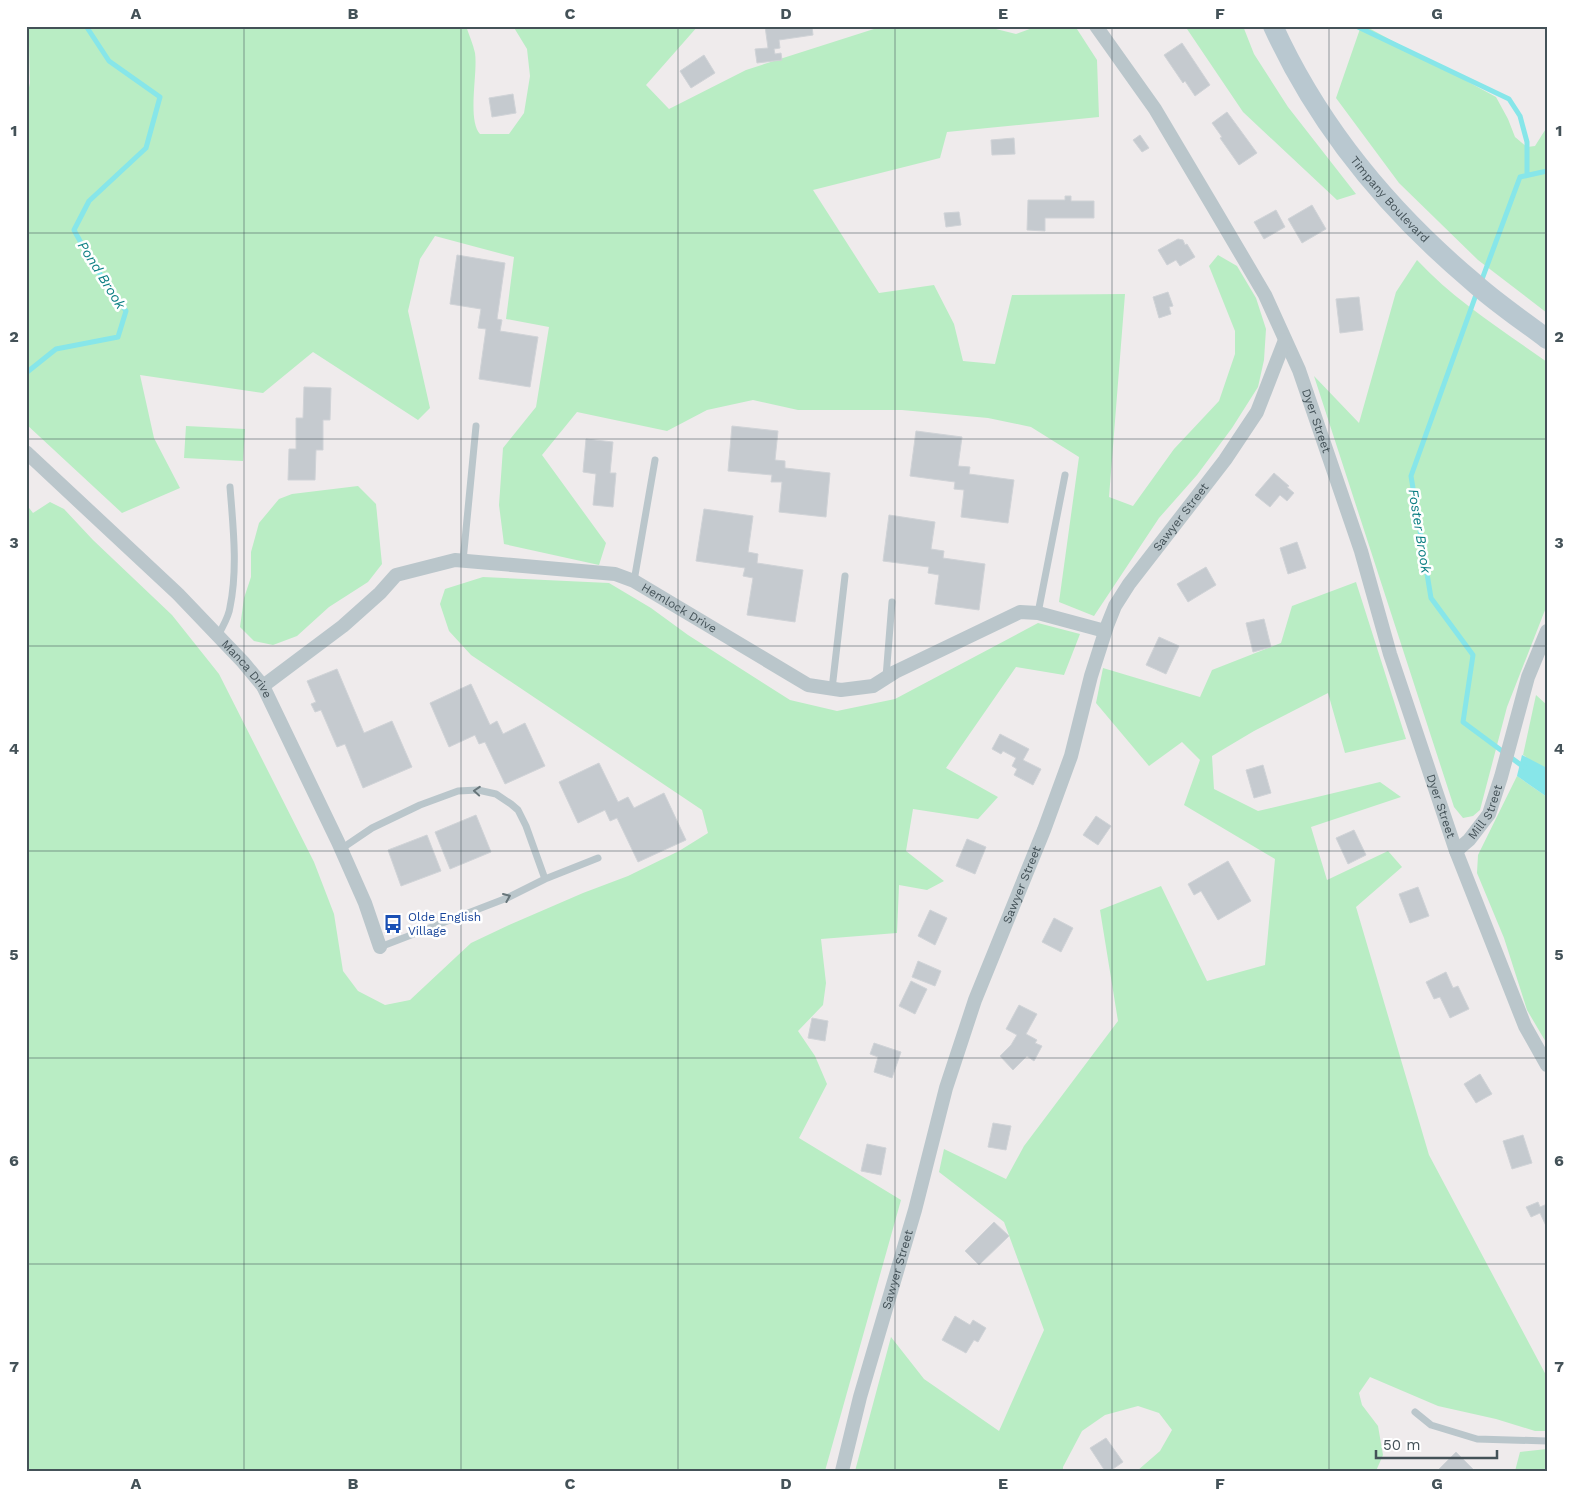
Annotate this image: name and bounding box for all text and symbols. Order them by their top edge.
text: A [131,4,142,23]
text: B [348,4,359,23]
text: C [565,4,576,23]
text: D [780,4,792,23]
text: E [998,4,1008,23]
text: F [1215,4,1225,23]
text: G [1431,4,1443,23]
text: 1 [11,121,17,140]
text: 1 [1556,121,1562,140]
street label: Timpany Boulevard [1347,153,1432,245]
water label: Pond Brook [75,238,129,312]
text: 2 [9,327,19,346]
text: 2 [1554,327,1564,346]
street label: Dyer Street [1299,387,1334,455]
street label: Sawyer Street [1150,480,1212,554]
water label: Foster Brook [1405,488,1435,575]
text: 3 [9,533,19,552]
text: 3 [1554,533,1564,552]
street label: Hemlock Drive [639,580,719,636]
street label: Manca Drive [219,637,275,700]
text: 4 [9,739,19,758]
text: 4 [1554,739,1564,758]
street label: Dyer Street [1424,772,1458,840]
street label: Mill Street [1465,783,1505,842]
one-way arrow [473,786,481,797]
street label: Sawyer Street [1000,844,1044,926]
one-way arrow [502,893,511,904]
place label: Olde English Village [408,910,481,938]
bus stop icon: Olde English Village [382,913,404,935]
text: 5 [9,945,19,964]
text: 5 [1554,945,1564,964]
text: 6 [9,1151,19,1170]
text: 6 [1554,1151,1564,1170]
street label: Sawyer Street [879,1228,916,1311]
text: 7 [9,1357,19,1376]
text: 7 [1554,1357,1564,1376]
scale bar [1376,1427,1497,1459]
text: 50 m [1383,1436,1420,1454]
text: A [131,1474,142,1493]
text: B [348,1474,359,1493]
text: C [565,1474,576,1493]
text: D [780,1474,792,1493]
text: E [998,1474,1008,1493]
text: F [1215,1474,1225,1493]
text: G [1431,1474,1443,1493]

